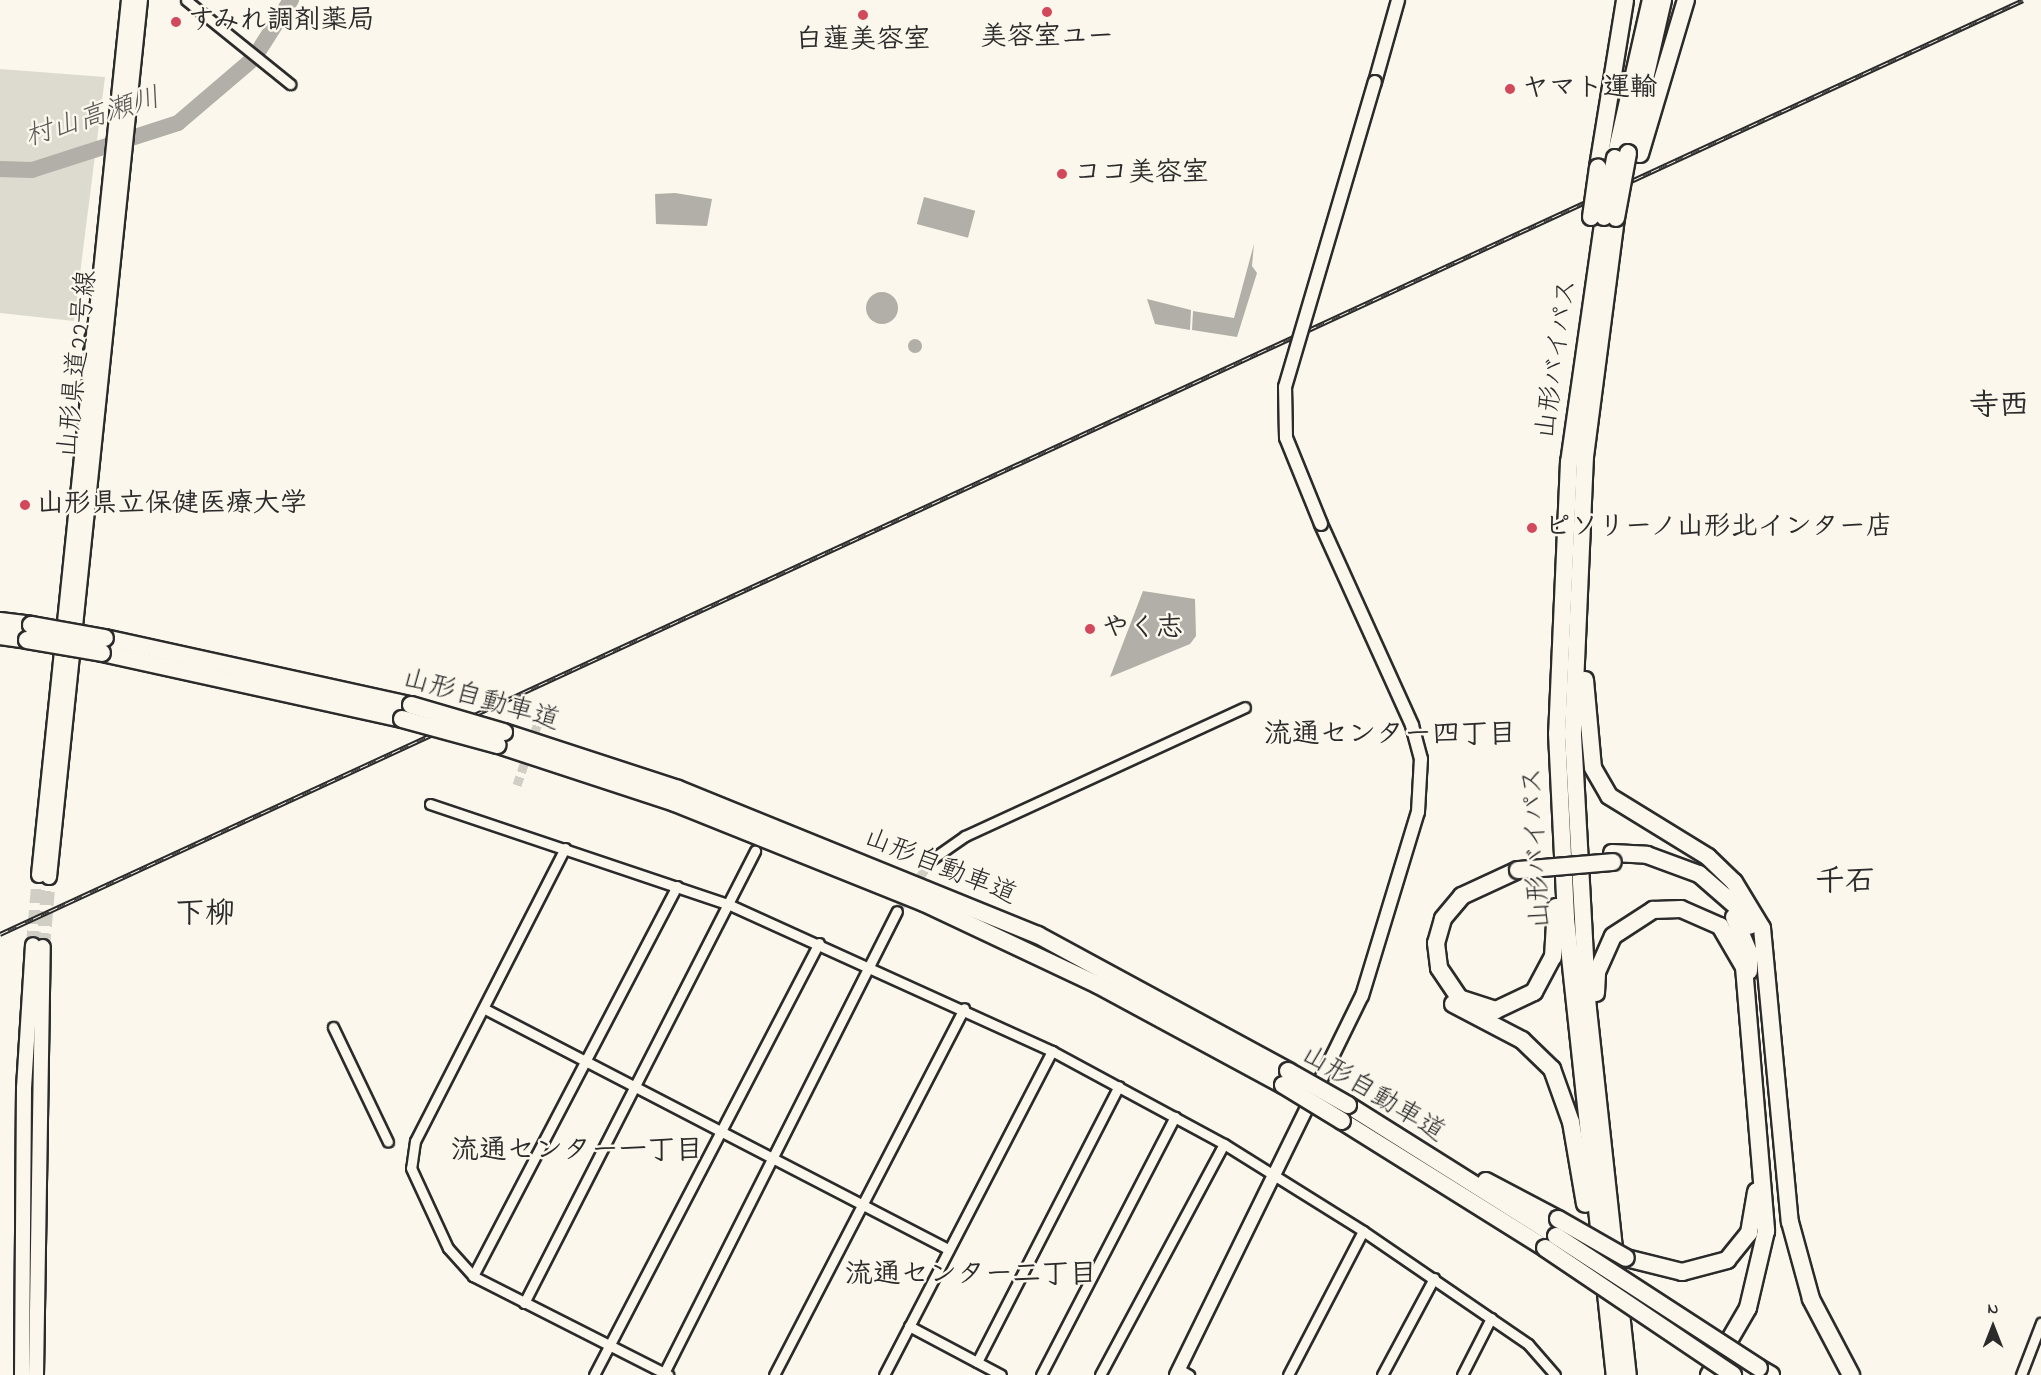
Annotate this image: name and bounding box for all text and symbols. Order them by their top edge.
marker: 美容室ユー [1040,5,1054,19]
place label: すみれ調剤薬局 [188,6,377,38]
marker: 白蓮美容室 [856,8,870,22]
marker: すみれ調剤薬局 [169,15,183,29]
place label: 美容室ユー [980,22,1114,54]
place label: 白蓮美容室 [796,25,930,57]
place label: ヤマト運輸 [1522,73,1657,105]
water label: 村山高瀬川 [21,82,165,156]
marker: ヤマト運輸 [1503,82,1517,96]
place label: ココ美容室 [1074,158,1209,190]
marker: ココ美容室 [1055,167,1069,181]
street label: 山形県道22号線 [52,268,104,460]
street label: 山形バイパス [1530,277,1584,441]
district label: 寺西 [1969,389,2029,425]
place label: 山形県立保健医療大学 [37,489,307,521]
marker: 山形県立保健医療大学 [18,498,32,512]
place label: ピソリーノ山形北インター店 [1544,512,1895,544]
marker: ピソリーノ山形北インター店 [1525,521,1539,535]
place label: やく志 [1102,613,1183,645]
marker: やく志 [1083,622,1097,636]
street label: 山形自動車道 [399,662,563,738]
district label: 流通センター四丁目 [1264,719,1516,753]
street label: 山形バイパス [1517,766,1557,930]
street label: 山形自動車道 [859,822,1021,912]
district label: 千石 [1815,865,1875,901]
district label: 下柳 [175,897,235,933]
street label: 山形自動車道 [1295,1038,1451,1150]
district label: 流通センター一丁目 [451,1135,703,1169]
district label: 流通センター二丁目 [845,1259,1097,1293]
north arrow [1963,1297,2023,1357]
text: N [1988,1297,1998,1321]

